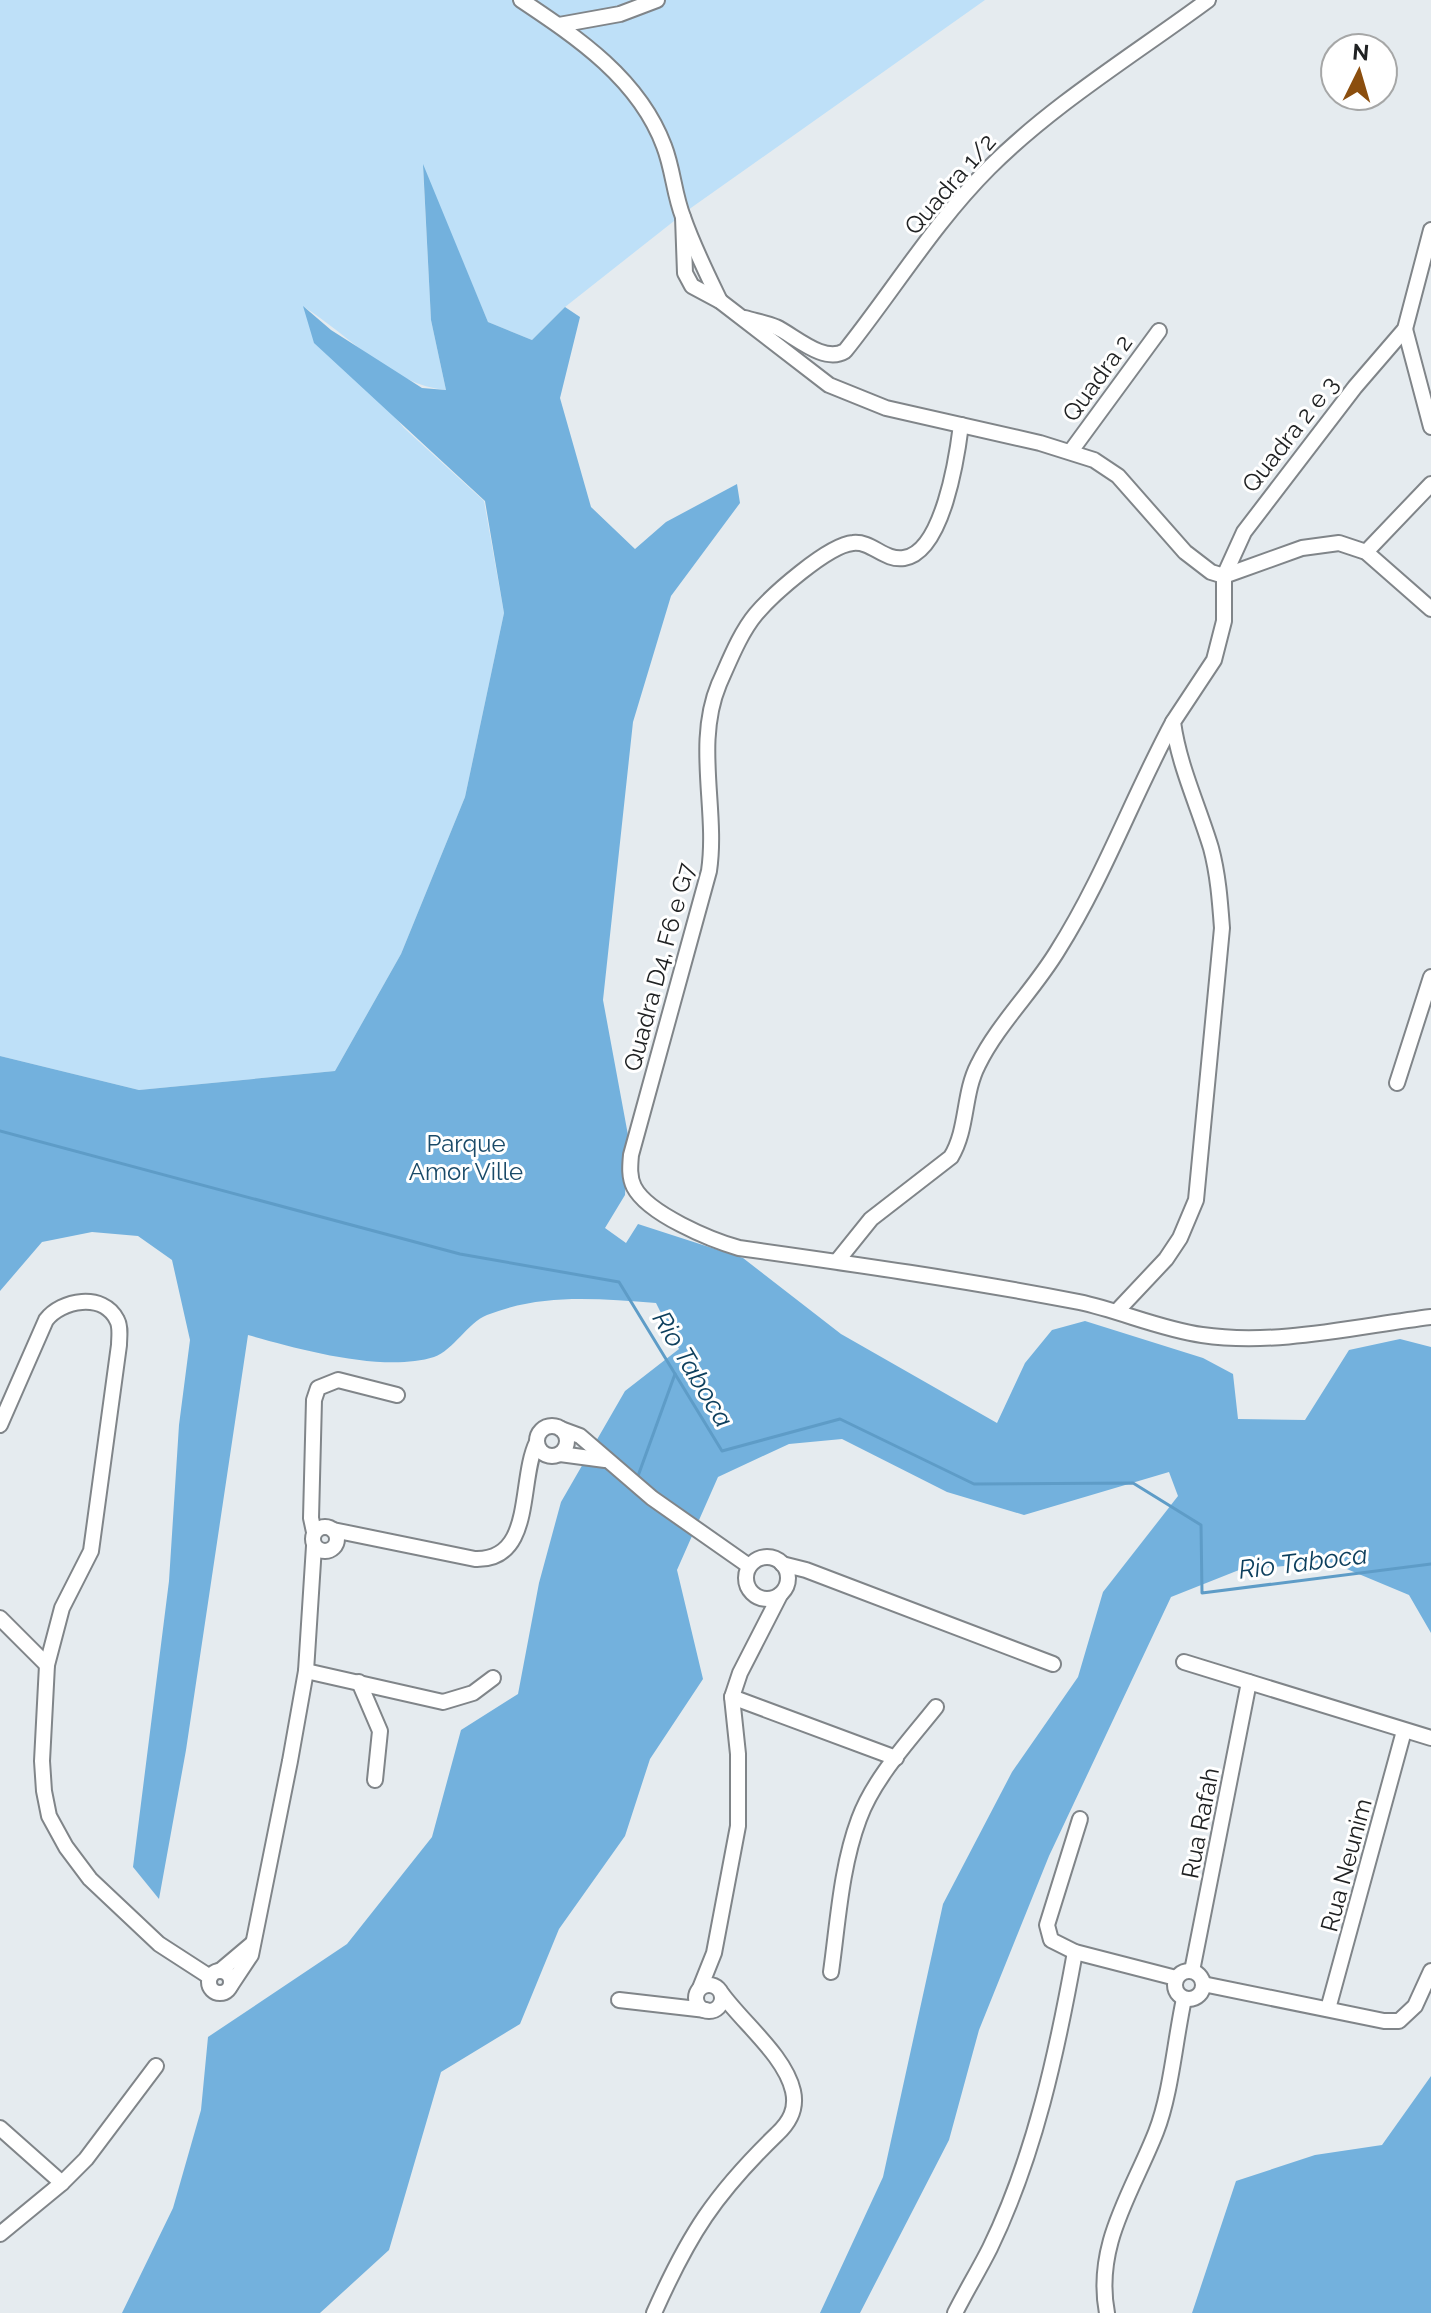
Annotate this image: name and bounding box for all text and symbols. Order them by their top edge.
north arrow [1319,32,1399,112]
text: N [1351,38,1370,66]
street label: Quadra 1/2 [898,128,1002,240]
street label: Quadra 2 [1056,329,1138,427]
street label: Quadra 2 e 3 [1236,370,1344,498]
street label: Quadra D4, F6 e G7 [617,860,701,1074]
park label: Parque Amor Ville [409,1129,523,1186]
water label: Rio Taboca [647,1306,739,1432]
water label: Rio Taboca [1237,1539,1369,1585]
street label: Rua Rafah [1175,1765,1225,1881]
street label: Rua Neunim [1314,1795,1378,1935]

